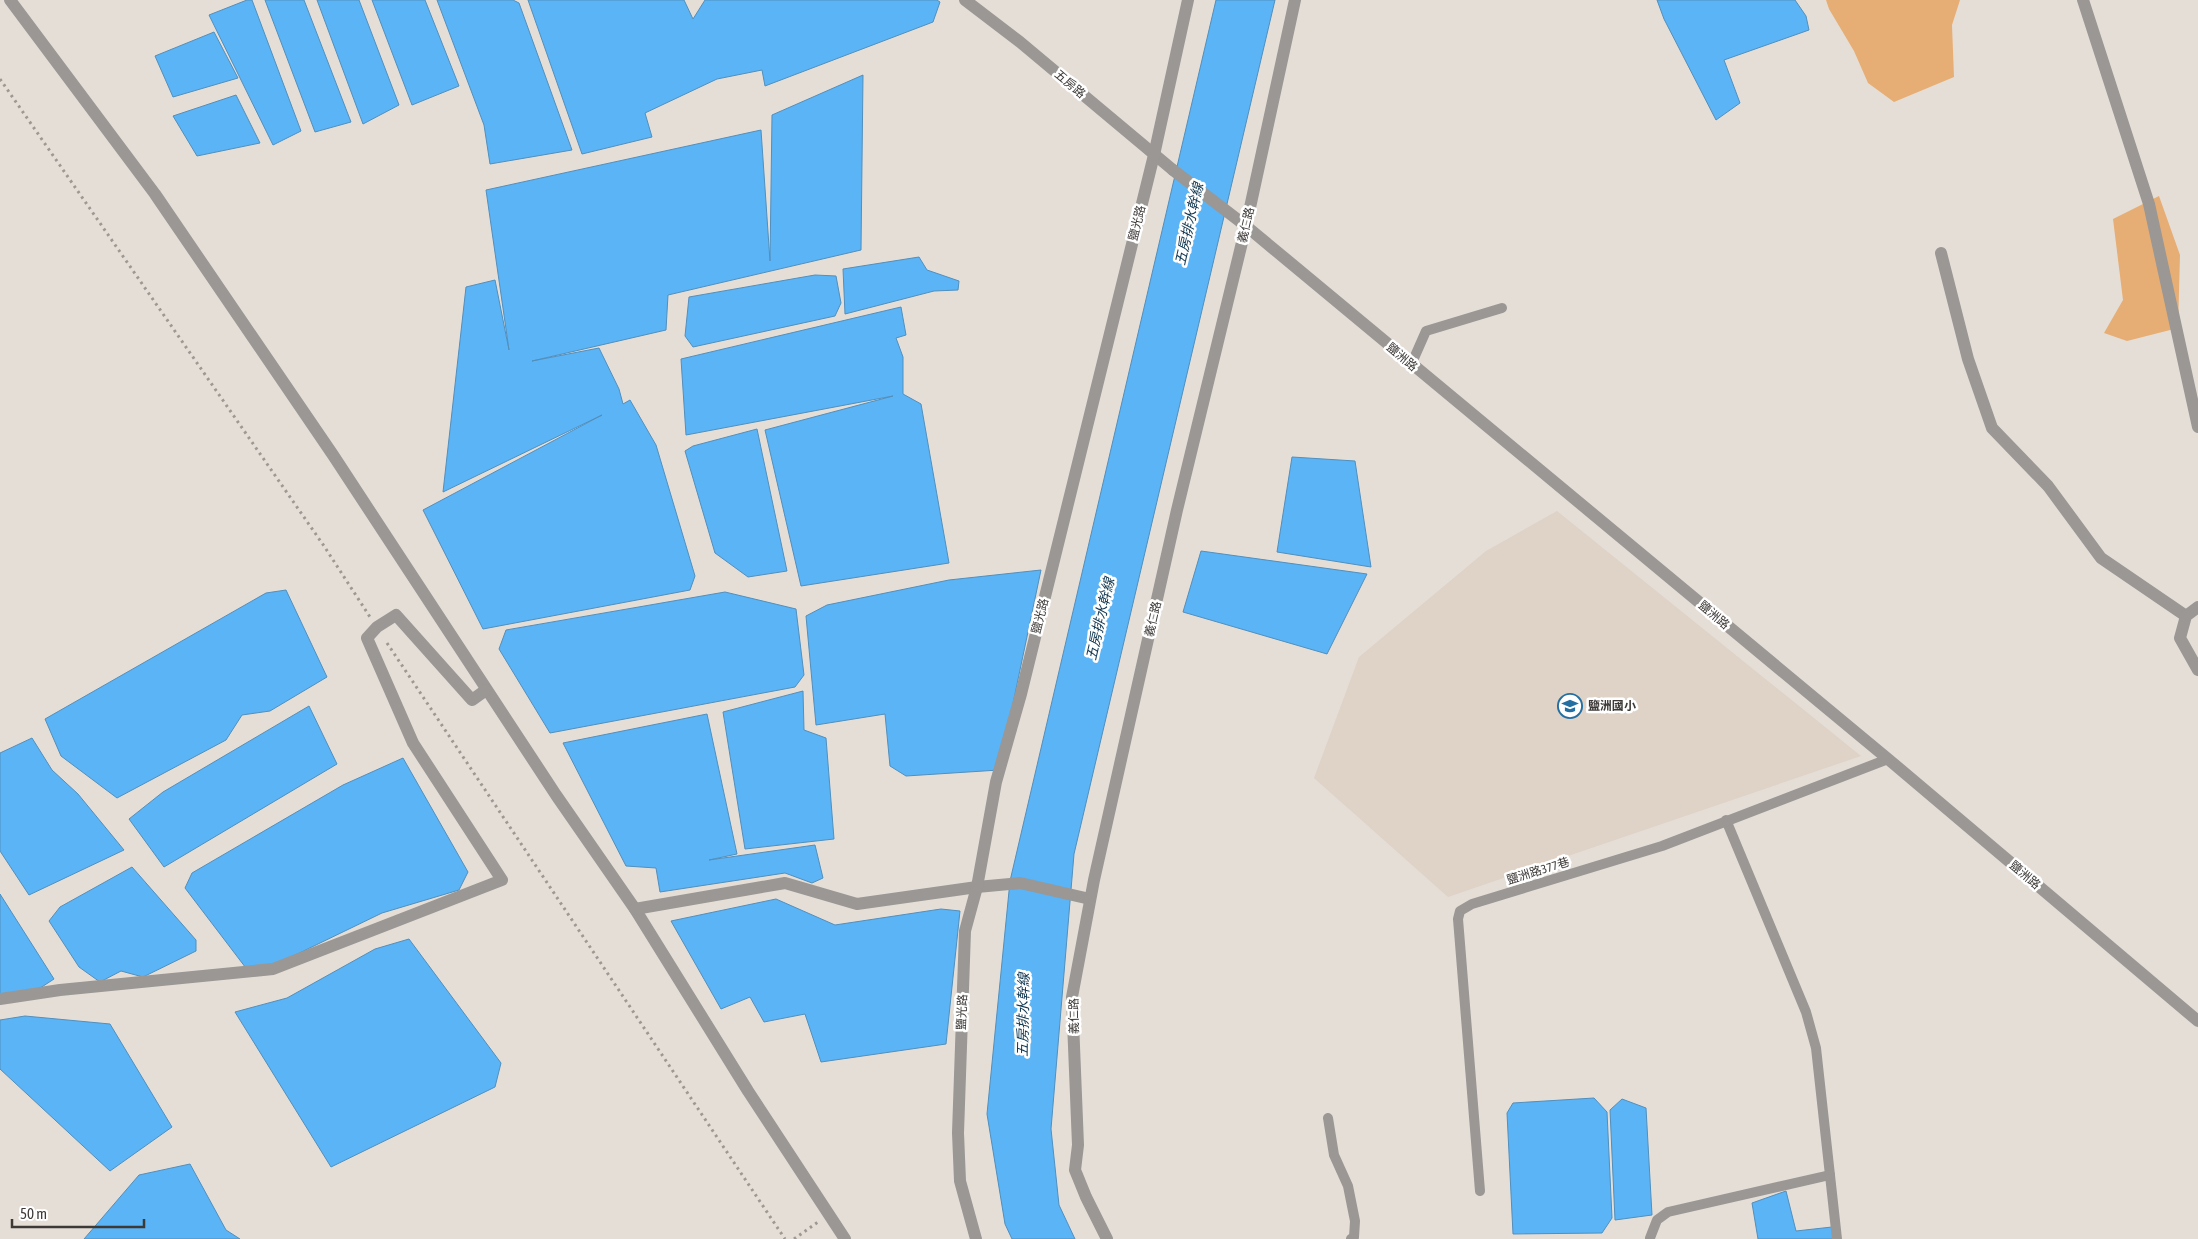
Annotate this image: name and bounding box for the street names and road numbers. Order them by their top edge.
street label: 五房路 [1052,67,1088,101]
street label: 鹽光路 [1126,204,1148,242]
street label: 義仁路 [1235,206,1257,244]
street label: 鹽洲路 [1384,340,1420,374]
street label: 鹽光路 [1029,597,1051,635]
street label: 鹽洲路 [1696,598,1732,632]
street label: 義仁路 [1142,600,1164,638]
street label: 鹽洲路377巷 [1505,855,1571,887]
street label: 鹽洲路 [2007,858,2043,892]
street label: 鹽光路 [954,994,970,1030]
street label: 義仁路 [1067,998,1081,1034]

